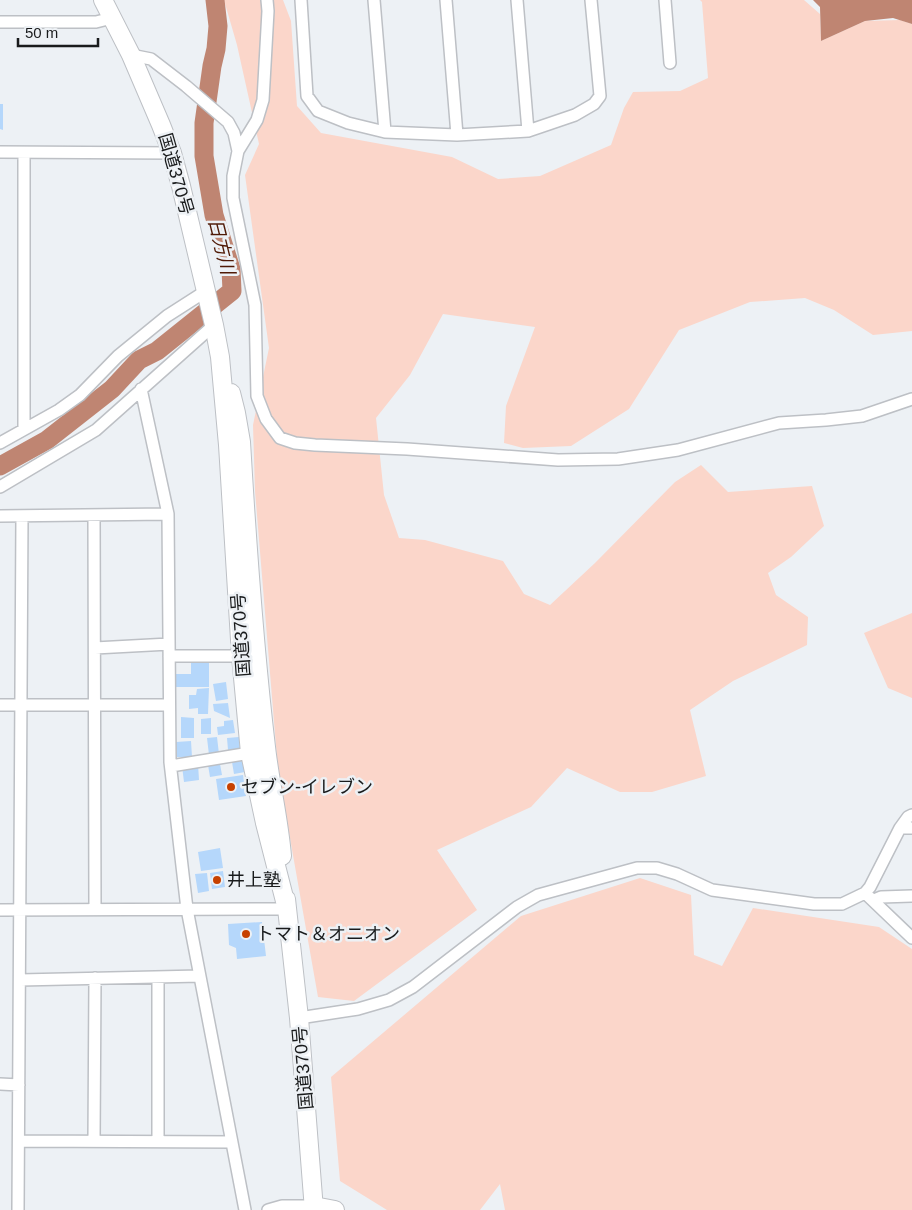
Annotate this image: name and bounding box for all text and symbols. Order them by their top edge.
scale bar [18,15,98,47]
text: 50 m [25,24,58,41]
street label: 国道370号 [155,131,197,217]
water label: 日方川 [204,216,239,278]
street label: 国道370号 [228,592,254,678]
place label: セブン-イレブン [241,777,373,797]
marker: セブン-イレブン [225,781,237,793]
place label: 井上塾 [227,870,281,890]
marker: 井上塾 [211,874,223,886]
place label: トマト＆オニオン [256,924,400,944]
marker: トマト＆オニオン [240,928,252,940]
street label: 国道370号 [289,1025,317,1111]

